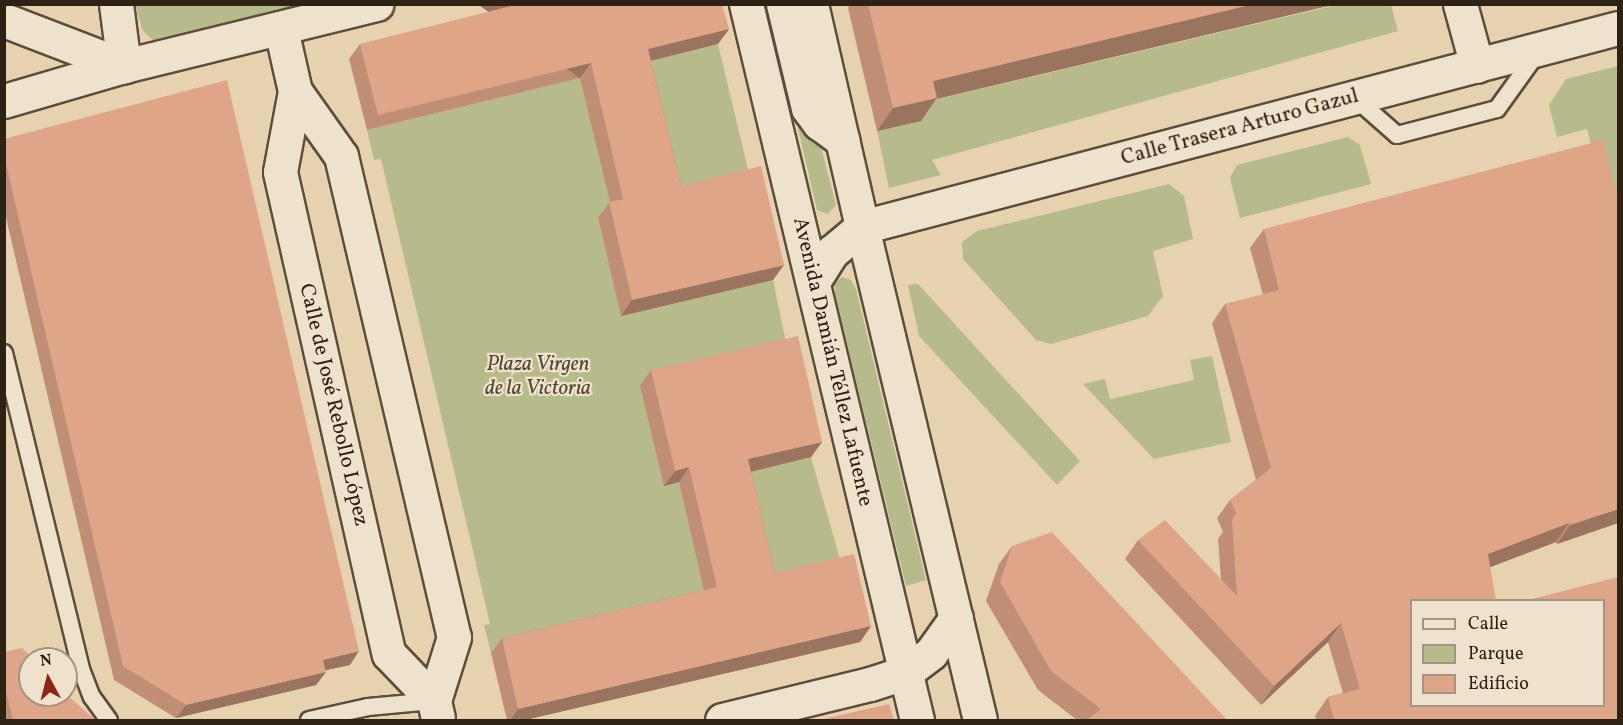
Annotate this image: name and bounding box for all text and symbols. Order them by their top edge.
street label: Calle Trasera Arturo Gazul [1118,84,1362,172]
street label: Avenida Damián Téllez Lafuente [786,215,878,509]
street label: Calle de José Rebollo López [293,281,373,529]
park label: Plaza Virgen de la Victoria [485,352,591,402]
legend [1410,599,1605,707]
text: Calle [1468,612,1508,637]
text: Parque [1468,642,1523,667]
north arrow [18,647,78,707]
text: N [39,649,53,673]
text: Edificio [1468,672,1529,697]

